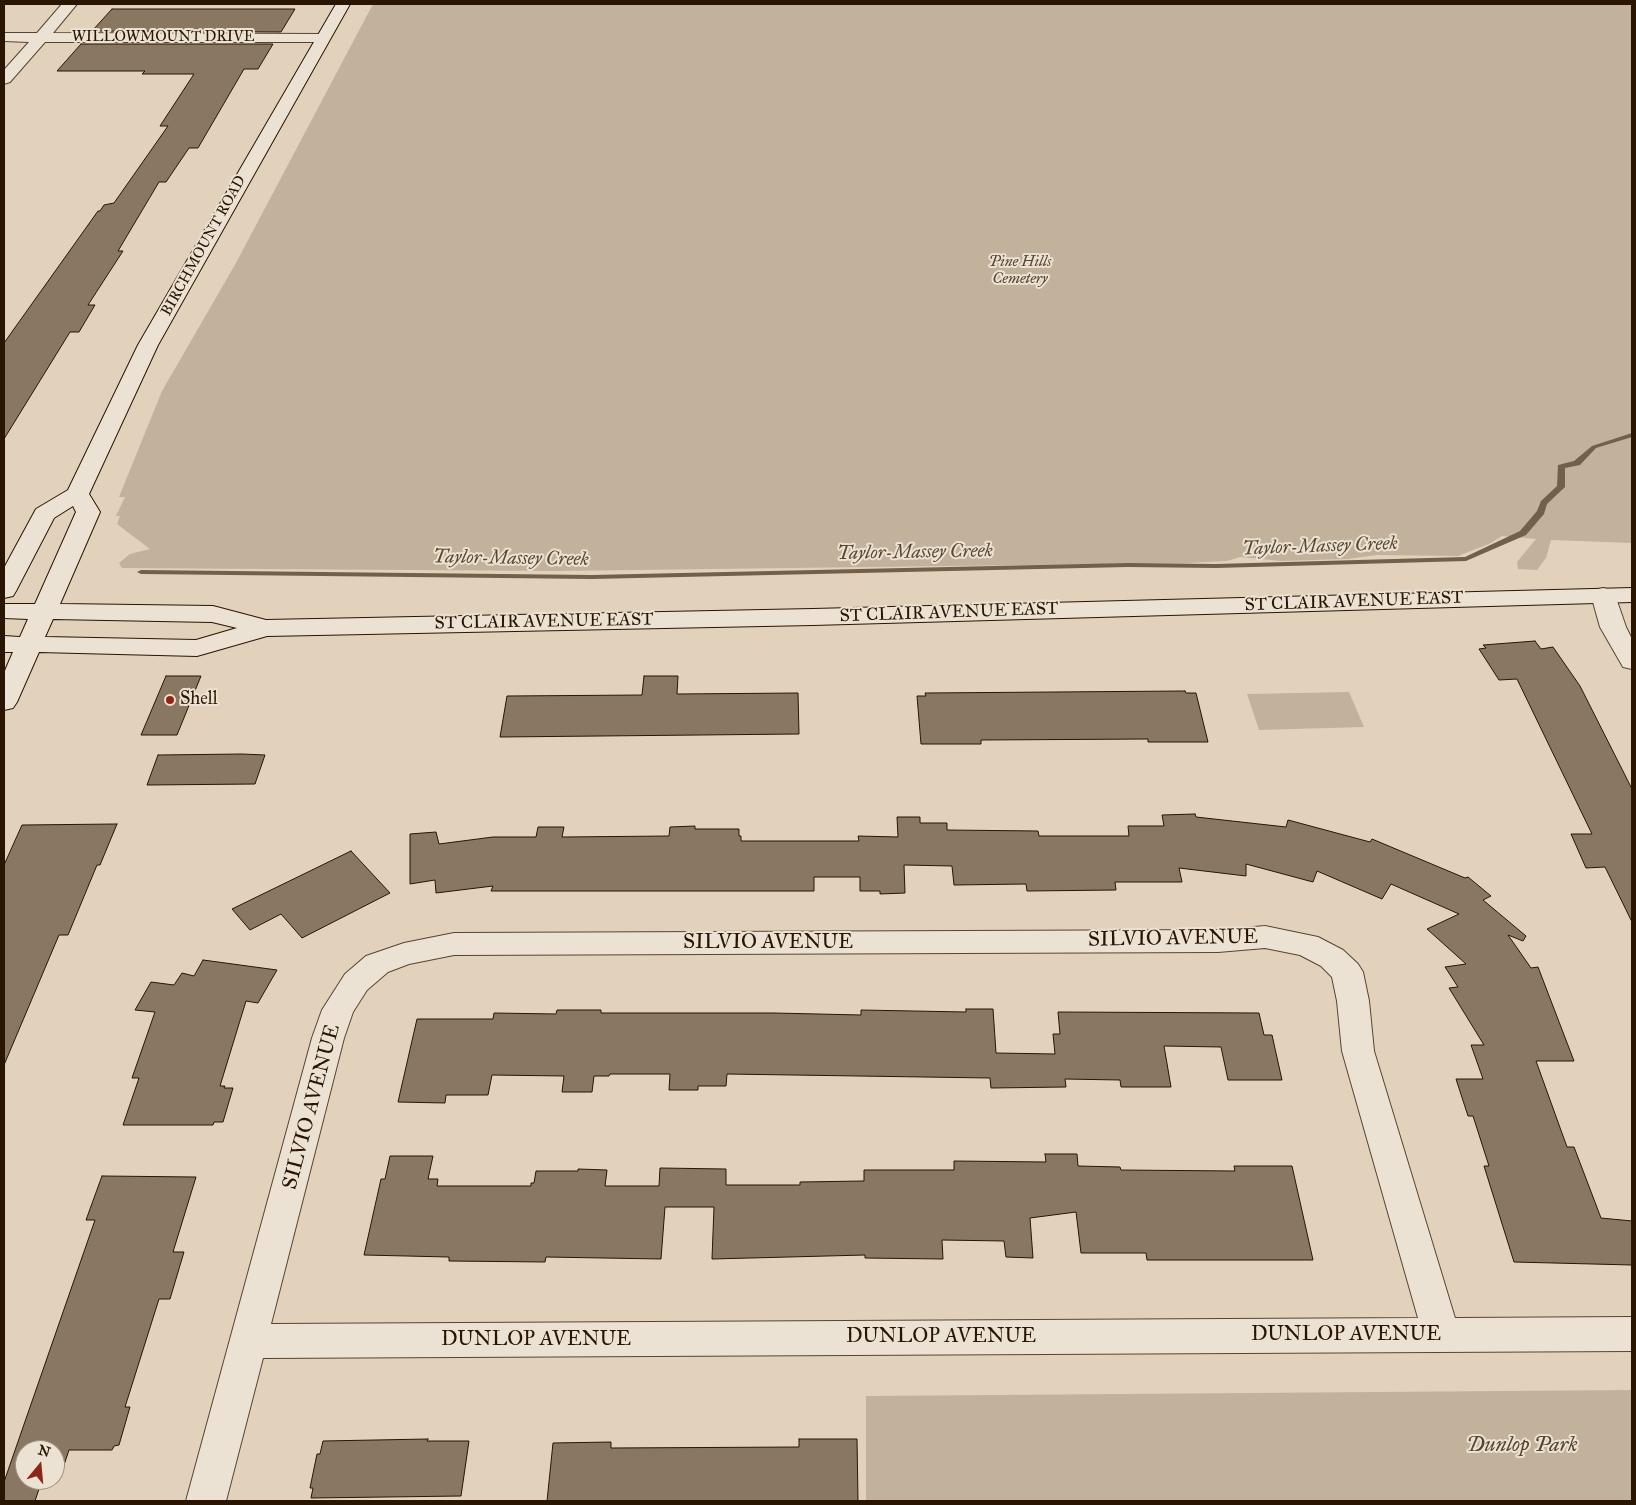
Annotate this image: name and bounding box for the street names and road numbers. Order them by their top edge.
street label: WILLOWMOUNT DRIVE [72,28,254,46]
street label: BIRCHMOUNT ROAD [158,173,250,319]
street label: ST CLAIR AVENUE EAST [1244,587,1464,617]
street label: ST CLAIR AVENUE EAST [839,598,1059,628]
street label: ST CLAIR AVENUE EAST [434,609,654,635]
street label: SILVIO AVENUE [1088,925,1258,953]
street label: SILVIO AVENUE [683,930,853,956]
street label: SILVIO AVENUE [278,1022,346,1192]
street label: DUNLOP AVENUE [1251,1322,1441,1348]
street label: DUNLOP AVENUE [846,1324,1036,1350]
street label: DUNLOP AVENUE [441,1327,631,1353]

